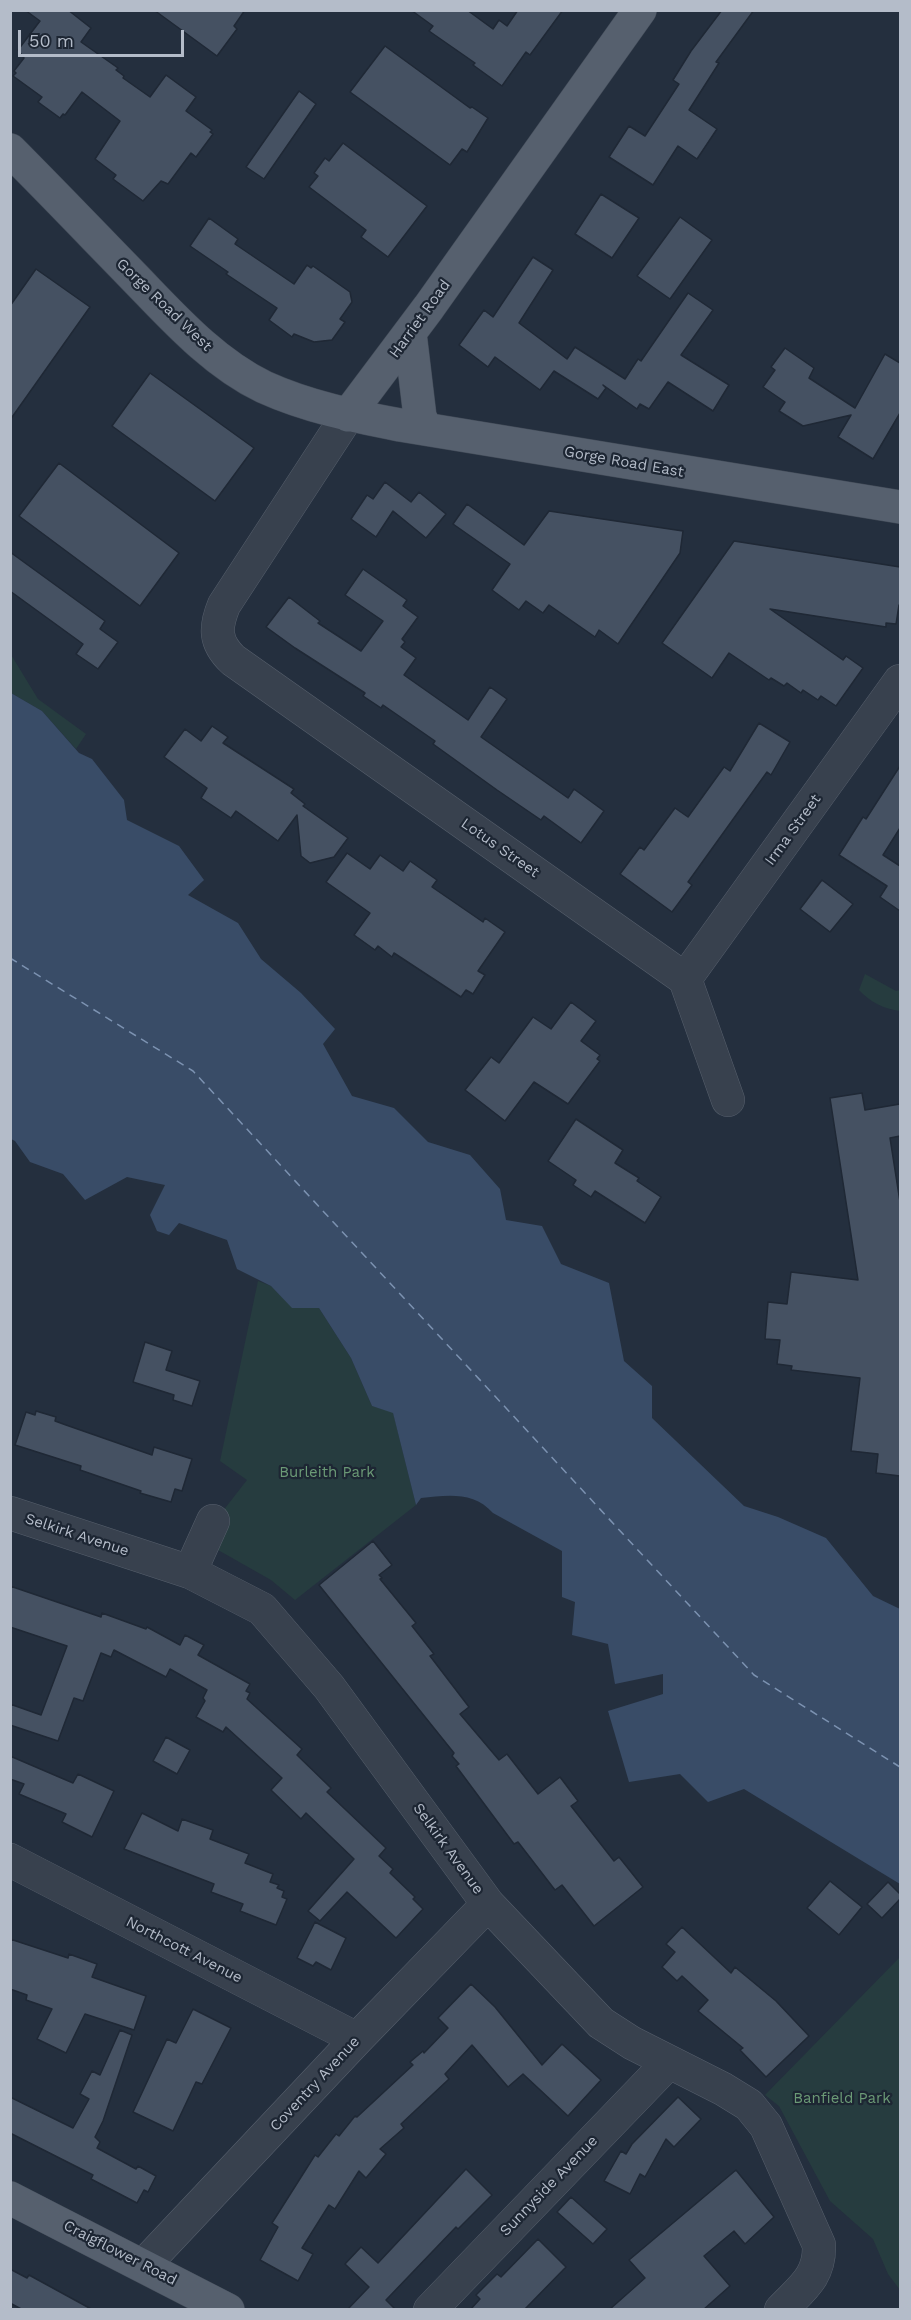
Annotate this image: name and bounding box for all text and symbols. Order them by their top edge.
scale bar [21,18,188,56]
text: 50 m [29,30,74,51]
street label: Gorge Road West [112,255,216,355]
street label: Harriet Road [386,276,454,362]
street label: Gorge Road East [563,443,685,481]
street label: Irma Street [761,791,825,869]
street label: Lotus Street [457,814,543,882]
park label: Burleith Park [279,1464,375,1482]
street label: Selkirk Avenue [23,1510,131,1560]
street label: Selkirk Avenue [409,1800,487,1898]
street label: Northcott Avenue [123,1913,245,1987]
street label: Coventry Avenue [266,2033,364,2135]
park label: Banfield Park [793,2090,891,2108]
street label: Sunnyside Avenue [496,2132,602,2240]
street label: Craigflower Road [60,2217,180,2289]

